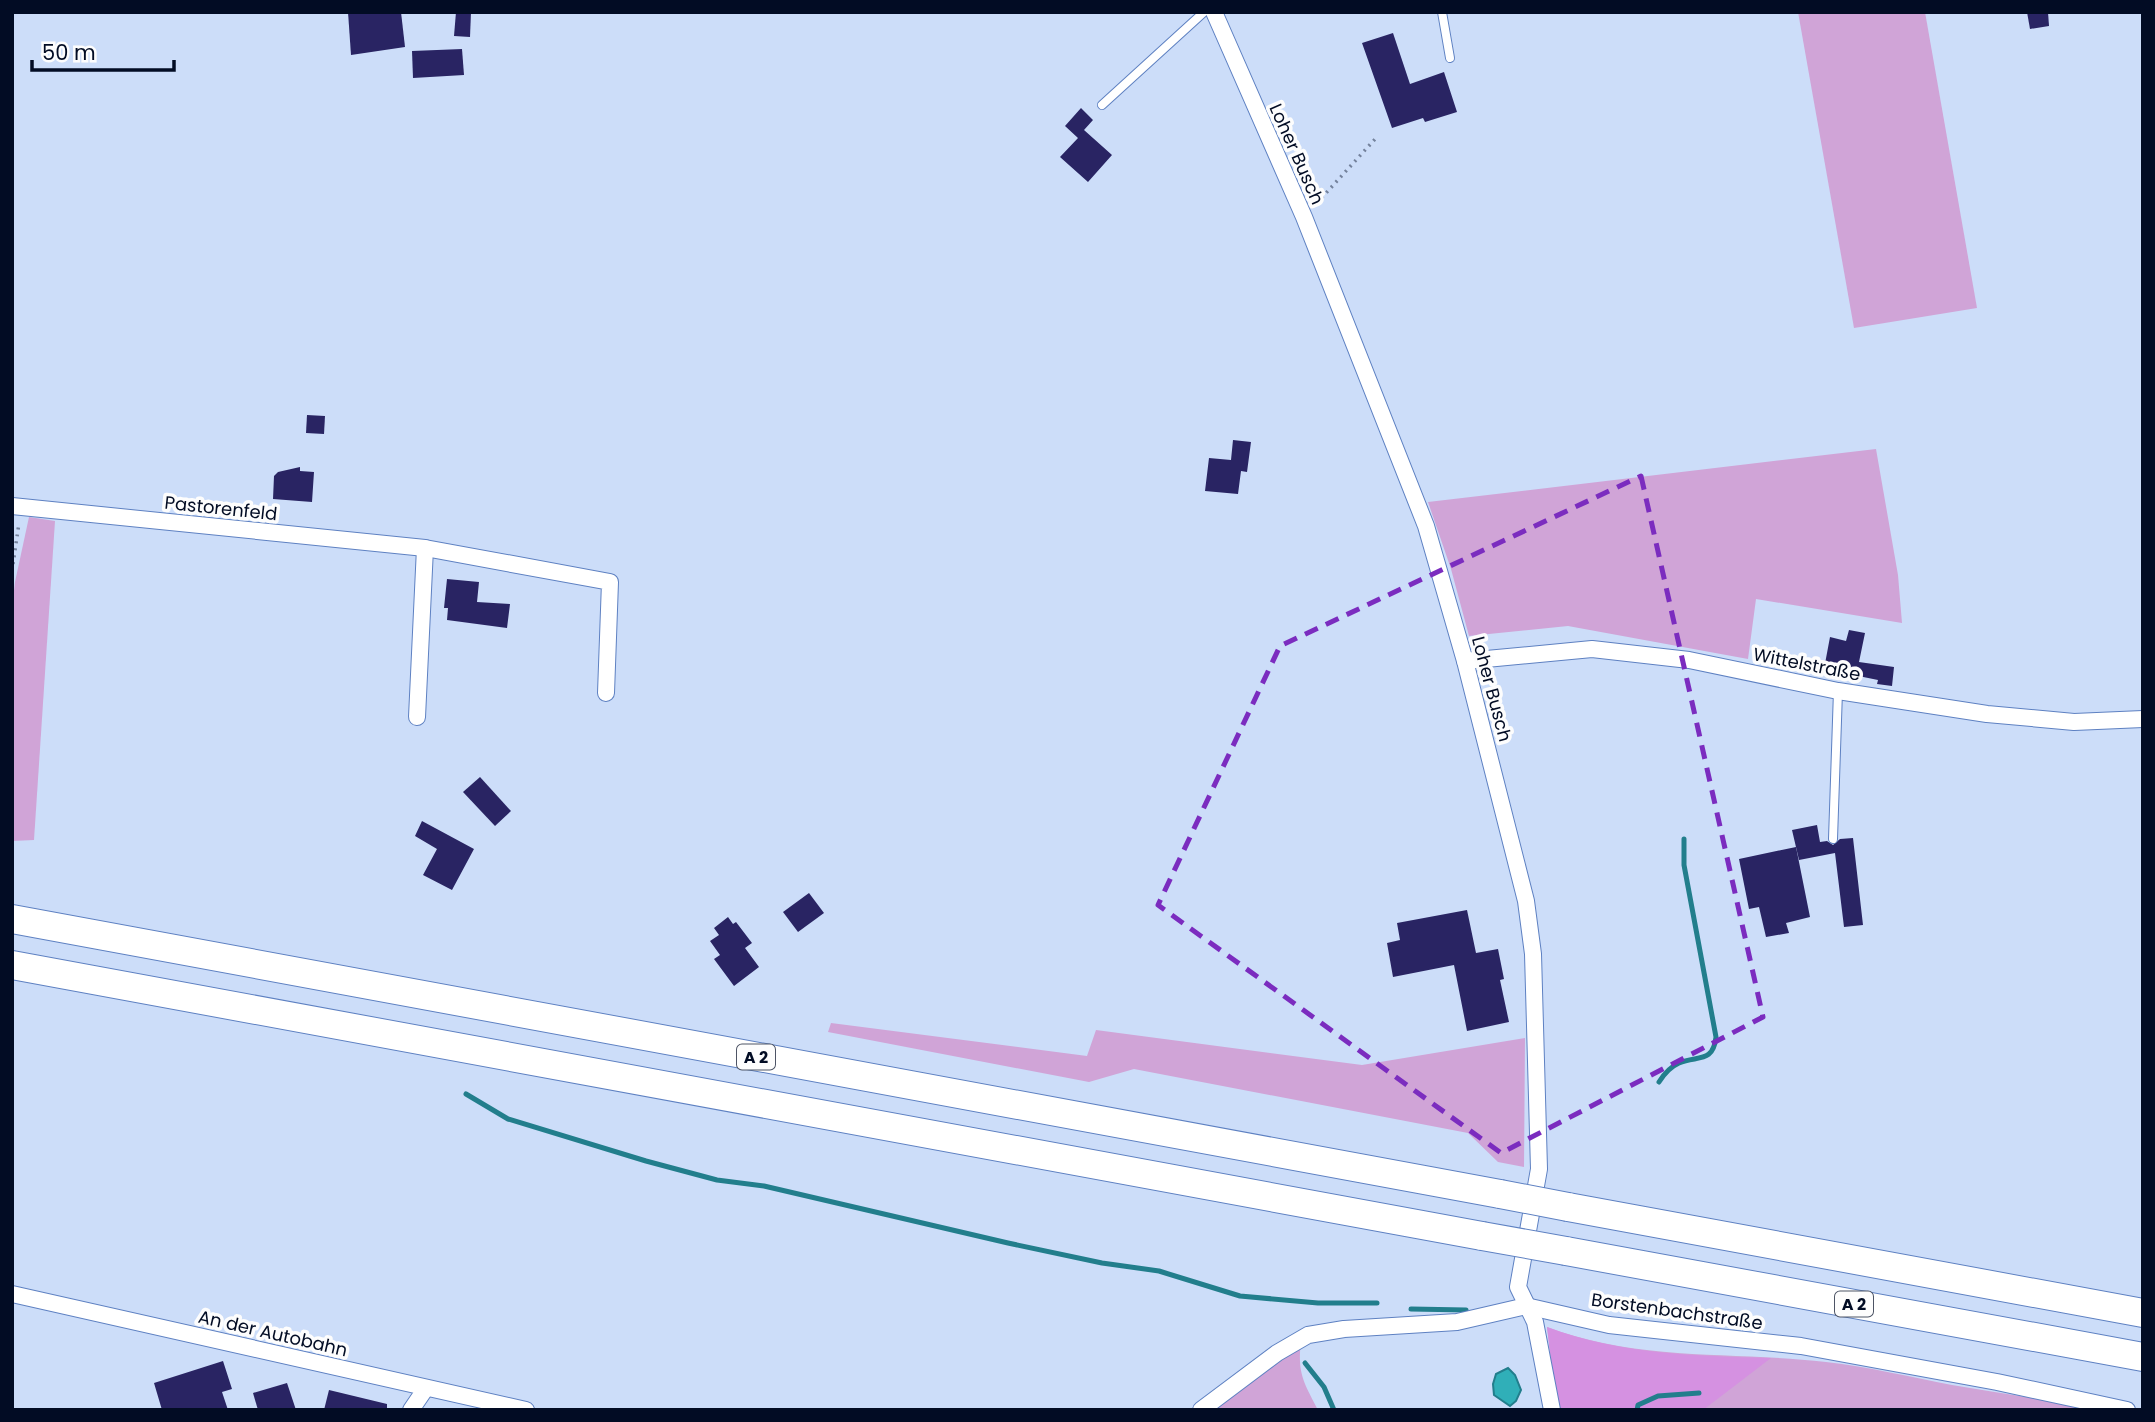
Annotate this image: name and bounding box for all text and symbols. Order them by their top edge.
scale bar [32,28,173,72]
text: 50 m [42,38,96,67]
street label: Loher Busch [1264,100,1330,208]
street label: Pastorenfeld [163,490,279,526]
street label: Loher Busch [1466,634,1518,744]
street label: Wittelstraße [1751,641,1863,687]
road number: A 2 [737,1044,775,1070]
street label: Borstenbachstraße [1590,1287,1764,1335]
road number: A 2 [1835,1292,1873,1316]
street label: An der Autobahn [196,1304,350,1362]

